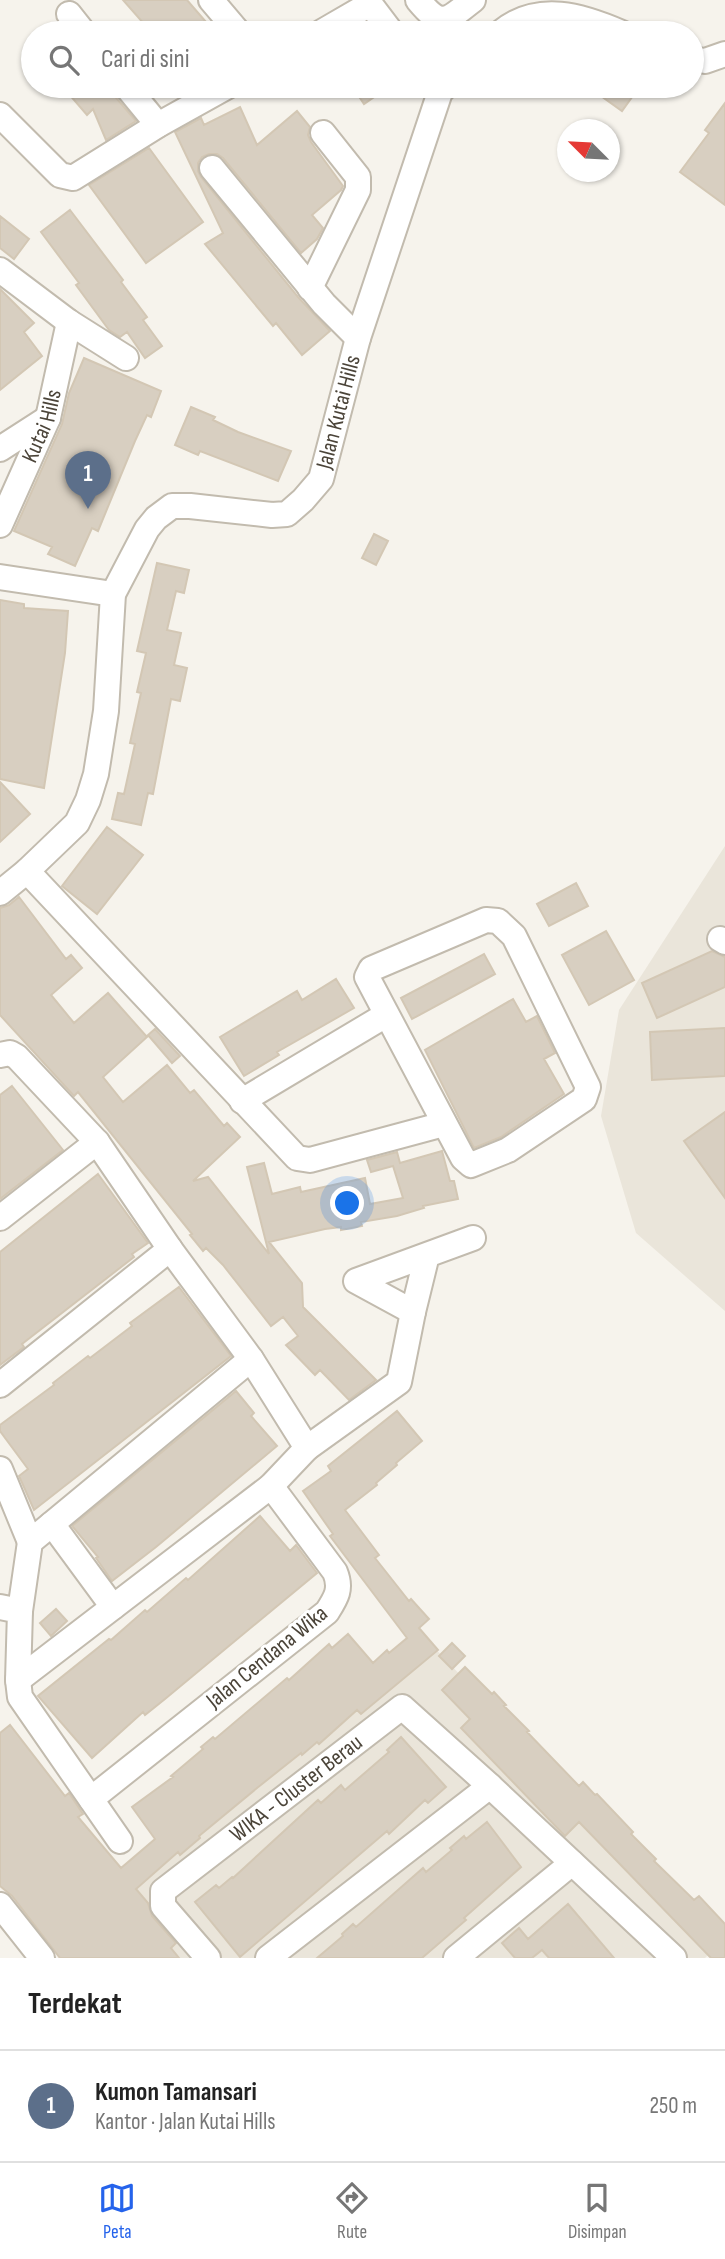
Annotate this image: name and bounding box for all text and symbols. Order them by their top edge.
search box [21,21,704,98]
icon: search [45,41,83,79]
text: Cari di sini [101,44,190,75]
north arrow [557,119,620,182]
street label: Jalan Kutai Hills [310,352,367,473]
street label: Kutai Hills [16,387,68,467]
pin: 1 [65,451,111,509]
your location [330,1186,364,1220]
street label: Jalan Cendana Wika [200,1600,333,1715]
street label: WIKA - Cluster Berau [224,1729,368,1848]
text: Terdekat [28,1986,122,2022]
text: Kumon Tamansari [95,2077,257,2108]
text: 1 [46,2092,56,2120]
text: 250 m [650,2092,697,2120]
text: Kantor · Jalan Kutai Hills [95,2108,275,2136]
tab: Peta [98,2179,136,2244]
tab: Rute [333,2179,371,2244]
tab: Disimpan [568,2179,627,2244]

